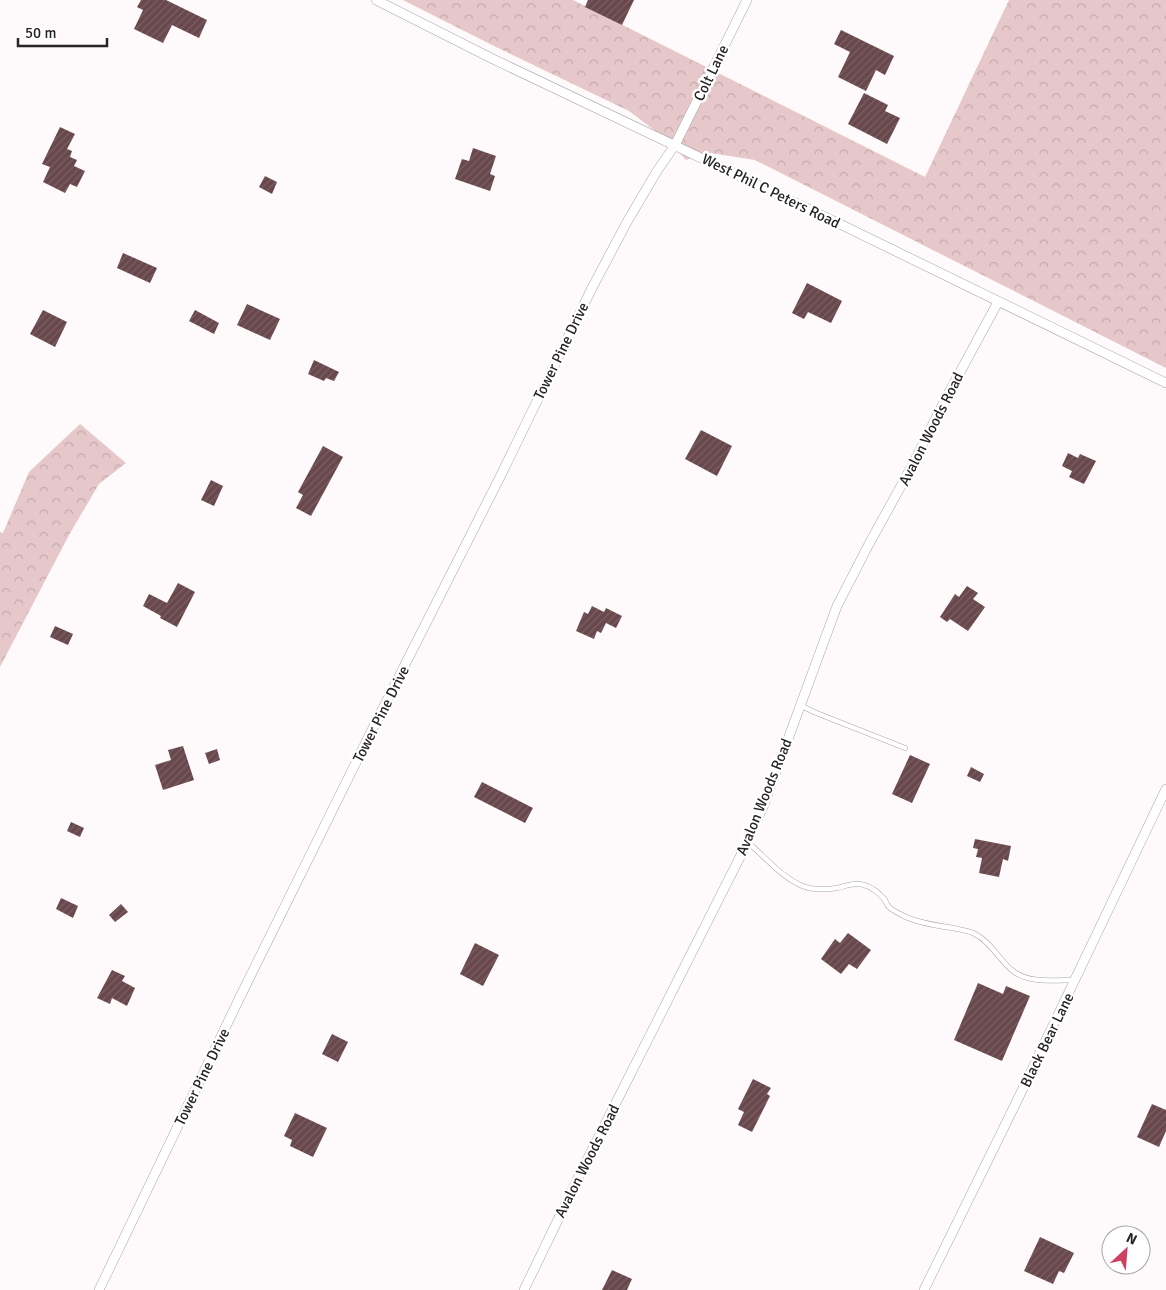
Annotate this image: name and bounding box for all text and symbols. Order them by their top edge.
scale bar [18,15,106,47]
text: 50 m [25,24,56,42]
street label: Colt Lane [690,42,732,104]
street label: West Phil C Peters Road [699,150,843,232]
street label: Tower Pine Drive [530,299,592,403]
street label: Avalon Woods Road [895,369,967,489]
street label: Tower Pine Drive [349,663,413,765]
street label: Avalon Woods Road [732,736,796,858]
street label: Black Bear Lane [1016,990,1078,1090]
street label: Tower Pine Drive [171,1025,233,1129]
street label: Avalon Woods Road [551,1101,623,1221]
north arrow [1101,1225,1151,1275]
text: N [1123,1229,1140,1249]

